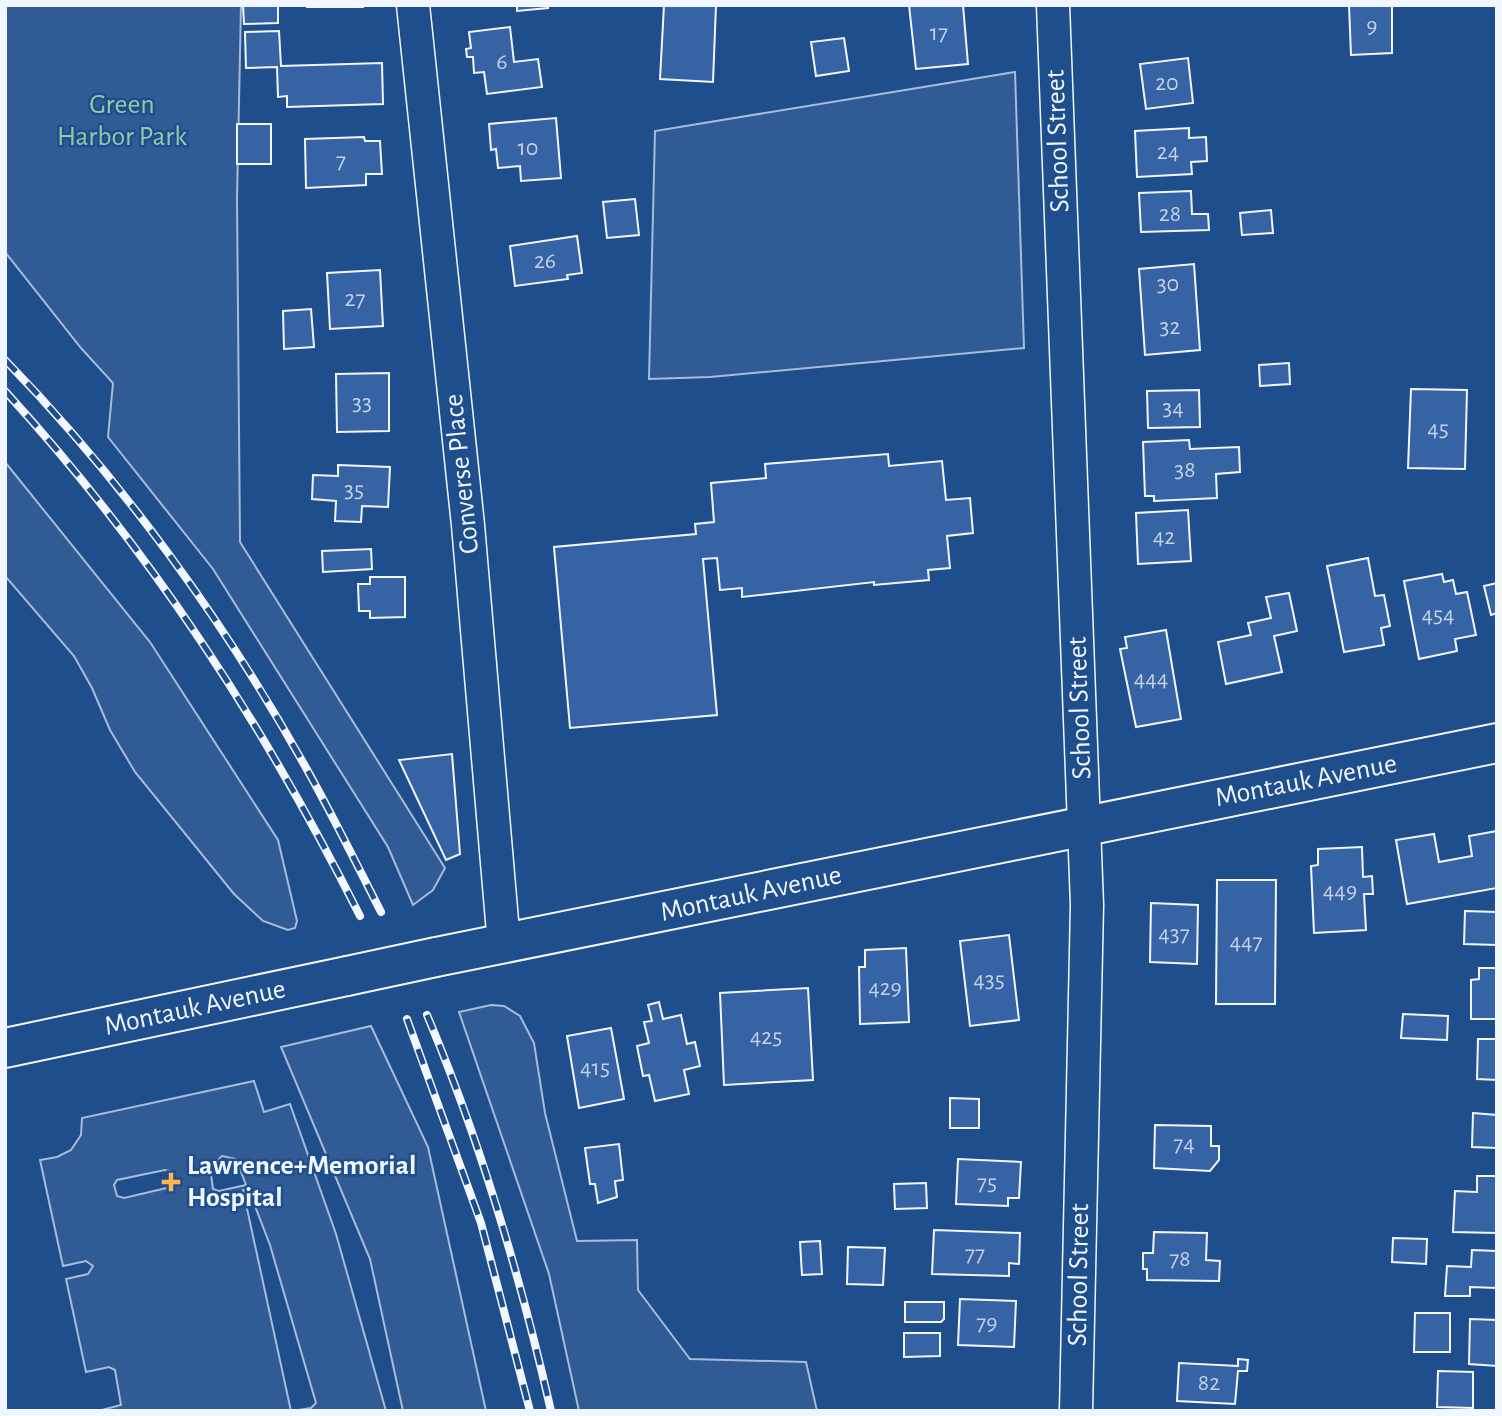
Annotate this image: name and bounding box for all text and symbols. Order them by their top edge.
house number: 9 [1366,14,1378,38]
house number: 17 [930,21,948,45]
house number: 6 [496,50,508,74]
street label: School Street [1042,69,1074,213]
house number: 20 [1155,71,1179,95]
park label: Green Harbor Park [57,91,187,151]
house number: 10 [518,136,538,160]
house number: 24 [1157,140,1179,164]
house number: 7 [336,149,346,173]
house number: 28 [1159,202,1181,226]
house number: 26 [534,249,556,273]
house number: 30 [1157,272,1179,296]
house number: 27 [345,287,365,311]
house number: 32 [1160,315,1180,339]
house number: 33 [352,391,372,415]
street label: Converse Place [440,393,484,555]
house number: 34 [1162,396,1184,420]
house number: 45 [1427,417,1449,441]
house number: 38 [1174,458,1196,482]
house number: 35 [344,478,364,502]
house number: 42 [1153,525,1175,549]
house number: 454 [1421,603,1455,627]
street label: School Street [1064,636,1096,780]
house number: 444 [1134,667,1168,691]
street label: Montauk Avenue [1213,750,1399,812]
street label: Montauk Avenue [658,861,844,927]
house number: 449 [1323,879,1357,903]
house number: 437 [1158,922,1190,946]
house number: 447 [1229,930,1263,954]
house number: 435 [973,968,1005,992]
street label: Montauk Avenue [102,975,288,1041]
house number: 429 [868,976,902,1000]
house number: 425 [750,1025,782,1049]
house number: 415 [580,1056,610,1080]
house number: 74 [1173,1132,1195,1156]
place label: Lawrence+Memorial Hospital [187,1152,416,1212]
house number: 75 [977,1171,997,1195]
marker: Lawrence+Memorial Hospital [161,1172,181,1192]
street label: School Street [1064,1203,1094,1347]
house number: 77 [965,1242,985,1266]
house number: 78 [1169,1247,1191,1271]
house number: 79 [976,1311,998,1335]
house number: 82 [1198,1371,1220,1395]

